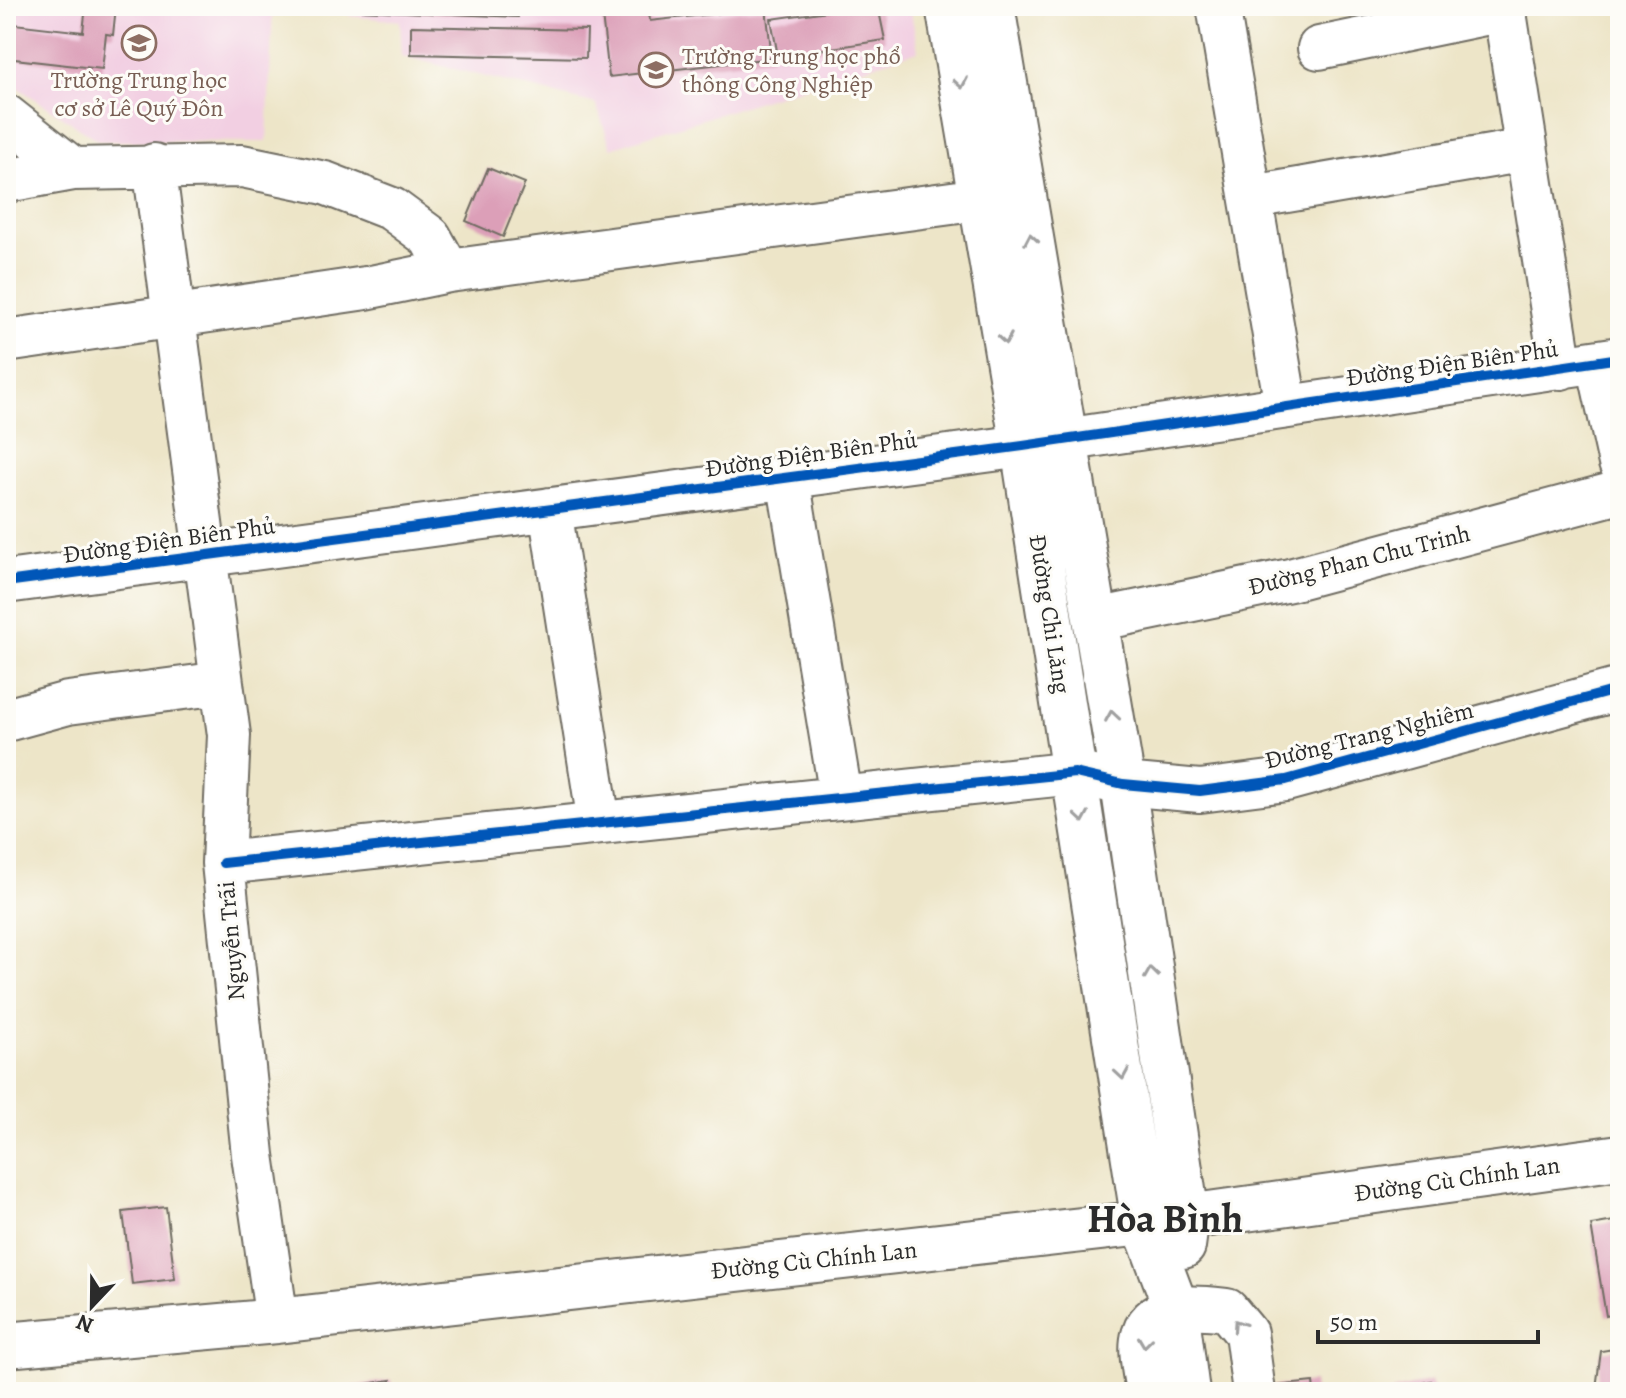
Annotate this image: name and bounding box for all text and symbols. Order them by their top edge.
school or university icon: Trường Trung học cơ sở Lê Quý Đôn [120,24,158,62]
place label: Trường Trung học phổ thông Công Nghiệp [682,40,901,100]
school or university icon: Trường Trung học phổ thông Công Nghiệp [637,51,675,89]
place label: Trường Trung học cơ sở Lê Quý Đôn [51,64,227,124]
one-way arrow [952,76,969,90]
one-way arrow [1024,232,1041,246]
one-way arrow [995,332,1012,346]
street label: Đường Điện Biên Phủ [1344,332,1560,394]
street label: Đường Điện Biên Phủ [703,423,919,485]
street label: Đường Điện Biên Phủ [61,509,277,571]
street label: Đường Phan Chu Trinh [1245,517,1474,603]
street label: Đường Chi Lăng [1022,532,1078,696]
street label: Đường Trang Nghiêm [1261,694,1477,776]
one-way arrow [1104,709,1121,723]
one-way arrow [1073,810,1090,824]
street label: Nguyễn Trãi [210,880,252,1002]
one-way arrow [1143,966,1160,980]
one-way arrow [1112,1067,1129,1081]
street label: Đường Cù Chính Lan [1352,1149,1562,1209]
district label: Hòa Bình [1087,1191,1243,1246]
street label: Đường Cù Chính Lan [709,1233,919,1287]
north arrow [52,1266,132,1346]
scale bar [1318,1294,1538,1344]
text: 50 m [1330,1306,1378,1338]
text: N [72,1307,98,1341]
one-way arrow [1233,1319,1248,1333]
one-way arrow [1136,1336,1153,1349]

